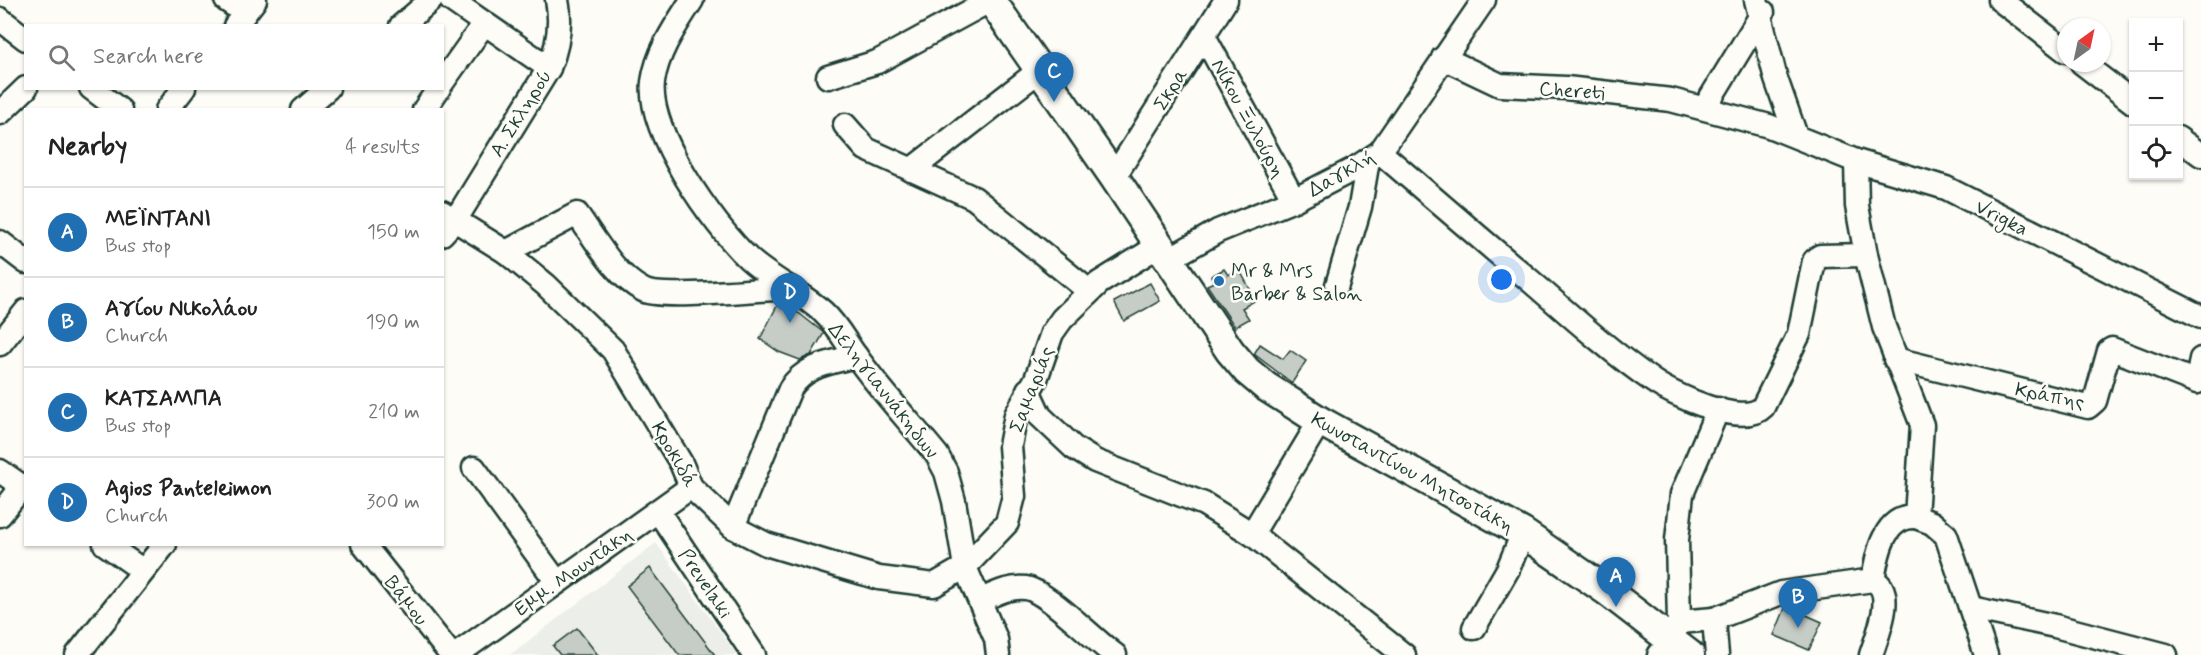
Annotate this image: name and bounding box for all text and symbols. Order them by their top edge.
north arrow [2057,18,2111,72]
map controls [2129,18,2183,180]
button: + [2129,18,2183,72]
search box [24,24,444,90]
icon: search [45,41,78,74]
text: Search here [93,43,204,71]
pin: C [1034,52,1074,102]
street label: Νίκου Ξυλούρη [1204,54,1291,183]
street label: Σκρα [1148,63,1195,116]
street label: Α. Σκληρού [484,65,559,163]
button: − [2129,72,2183,126]
street label: Chereti [1538,76,1606,107]
button: locate [2129,126,2183,180]
text: Nearby [48,130,127,164]
text: 4 results [345,134,420,161]
street label: Δαγκλή [1303,144,1380,204]
street label: Vrigka [1970,194,2032,244]
text: ΜΕΪΝΤΑΝΙ [105,205,211,233]
text: A [61,219,74,246]
text: 150 m [367,219,420,246]
text: Bus stop [105,233,171,260]
place label: Mr & Mrs Barber & Salon [1231,258,1363,308]
your location [1487,265,1516,294]
pin: D [770,274,810,323]
marker: Mr & Mrs Barber & Salon [1212,274,1226,288]
text: Αγίου Νικολάου [105,295,257,323]
text: B [61,309,74,336]
text: 190 m [366,309,420,336]
street label: Δεληγιαννάκηδων [821,317,945,465]
text: Church [105,323,168,350]
street label: Σαμαριάς [1004,342,1061,437]
street label: Κράπης [2013,377,2087,416]
text: ΚΑΤΣΑΜΠΑ [105,385,222,413]
text: C [60,399,75,426]
text: 210 m [368,399,420,426]
street label: Κωνσταντίνου Μητσοτάκη [1306,406,1519,540]
text: Bus stop [105,413,171,440]
street label: Κροκιδά [644,417,704,493]
text: Agios Panteleimon [105,475,272,503]
text: D [61,489,74,516]
text: 300 m [366,489,420,516]
text: Church [105,503,168,530]
street label: Εμμ. Μουντάκη [509,521,638,623]
street label: Prevelaki [671,544,738,624]
pin: A [1596,558,1636,607]
street label: Βάμου [378,570,434,631]
pin: B [1778,578,1818,628]

